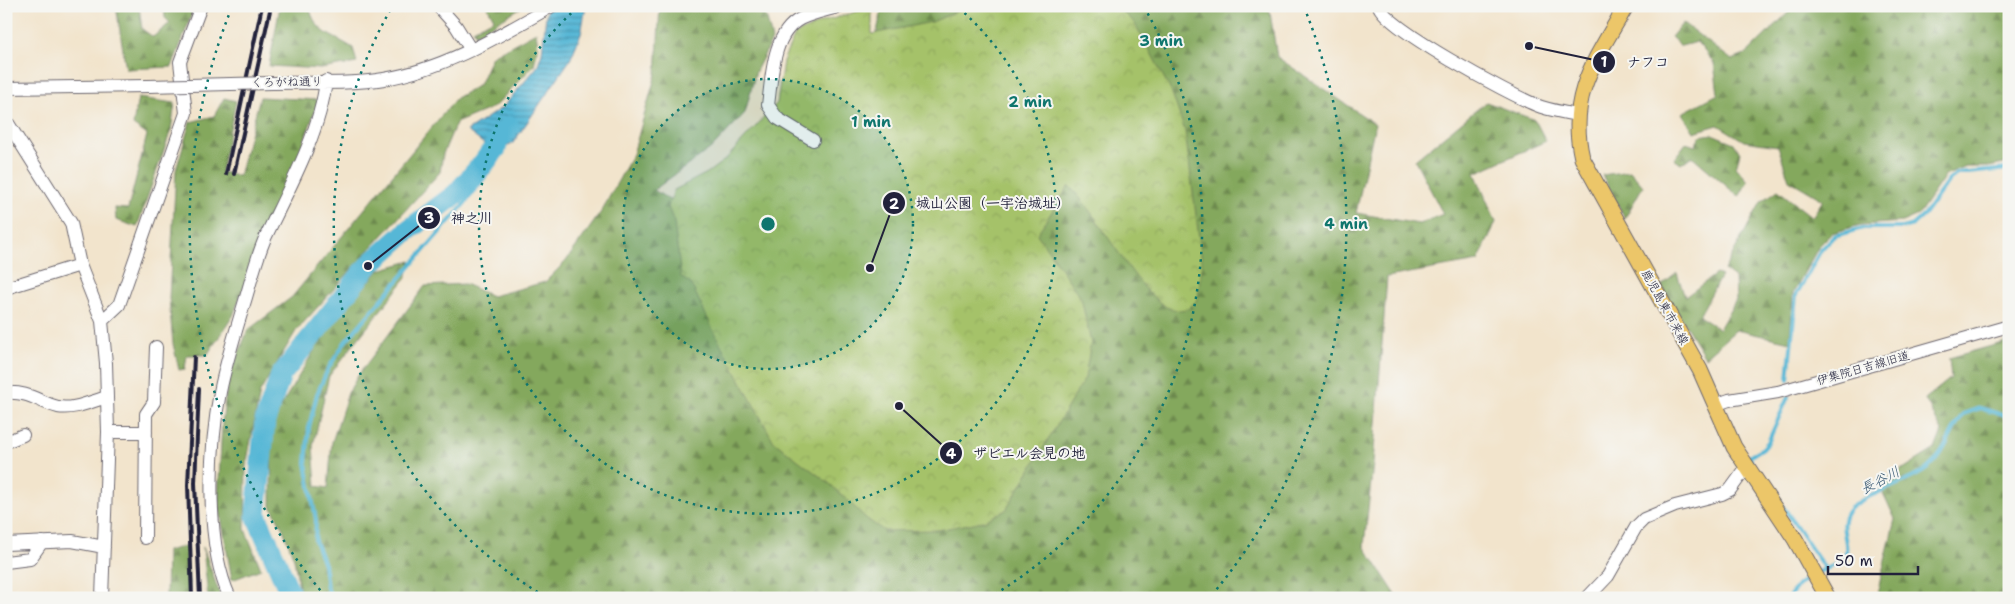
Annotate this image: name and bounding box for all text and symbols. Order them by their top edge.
text: 3 min [1139,31,1183,51]
callout: ナフコ [1592,47,1679,76]
text: 1 [1601,52,1608,72]
text: ナフコ [1627,53,1669,71]
street label: くろがね通り [251,73,323,91]
text: 2 min [1008,92,1052,112]
text: 1 min [851,112,891,132]
callout: 城山公園（一宇治城址） [881,189,1080,218]
text: 2 [889,194,900,214]
text: 城山公園（一宇治城址） [916,194,1070,212]
callout: 神之川 [416,203,503,232]
text: 3 [424,208,434,228]
text: 神之川 [451,209,493,227]
text: 4 min [1324,214,1368,234]
centre of rings [759,215,777,233]
street label: 鹿児島東市来線 [1638,266,1692,348]
street label: 伊集院日吉線旧道 [1815,347,1911,389]
callout: ザビエル会見の地 [938,439,1095,468]
text: 4 [946,444,957,464]
text: ザビエル会見の地 [973,444,1085,462]
water label: 長谷川 [1857,462,1903,498]
scale bar [1828,544,1918,576]
text: 50 m [1835,551,1873,571]

